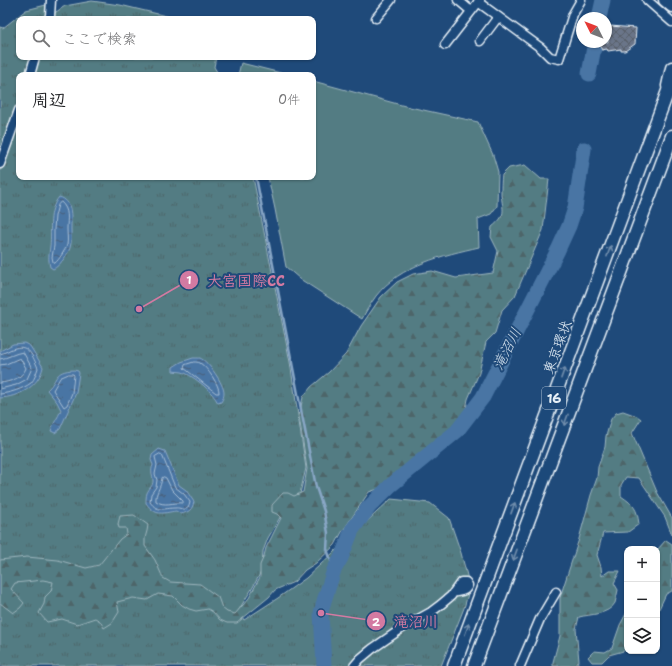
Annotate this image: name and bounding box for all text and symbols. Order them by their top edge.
north arrow [576,12,612,48]
search box [16,16,316,60]
icon: search [30,27,52,49]
text: ここで検索 [62,29,137,49]
text: 周辺 [32,89,66,111]
text: 0件 [278,91,300,108]
one-way arrow [605,245,613,257]
callout: 大宮国際CC [179,267,293,294]
text: 大宮国際CC [207,271,285,291]
text: 1 [186,272,192,288]
street label: 東京環状 [539,318,575,376]
water label: 滝沼川 [488,324,526,374]
one-way arrow [560,367,568,379]
road number: 16 [542,387,566,409]
one-way arrow [561,414,569,426]
one-way arrow [509,502,517,514]
map controls [624,546,660,654]
button: + [624,546,660,582]
one-way arrow [511,549,519,561]
button: − [624,582,660,618]
callout: 滝沼川 [366,608,447,635]
text: 滝沼川 [393,612,439,632]
text: 2 [372,614,381,630]
button: layers [624,618,660,654]
one-way arrow [464,624,472,636]

